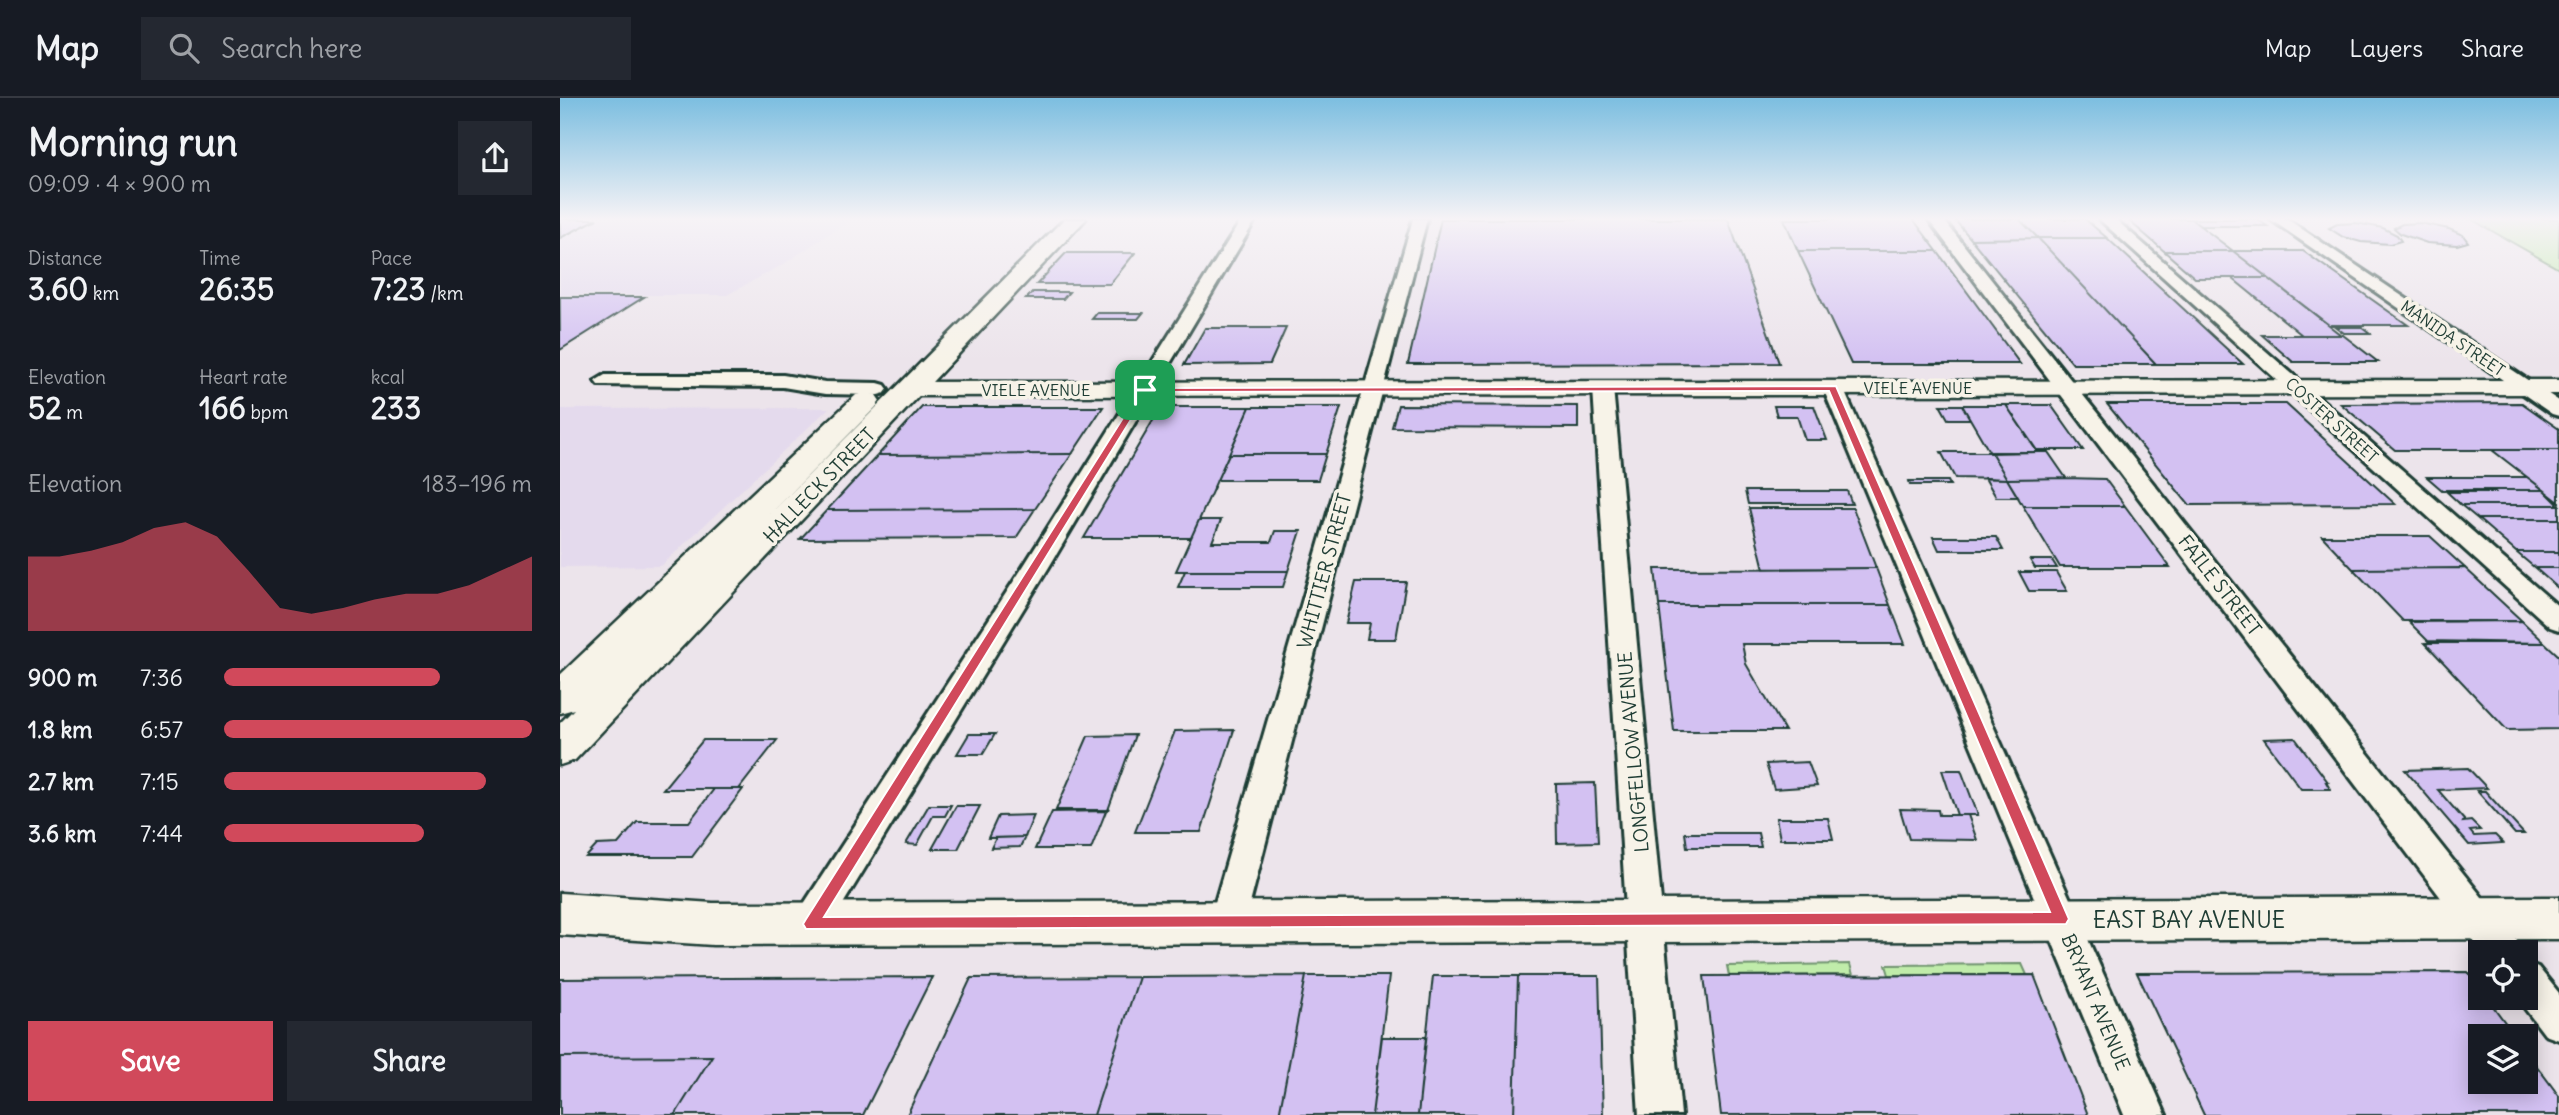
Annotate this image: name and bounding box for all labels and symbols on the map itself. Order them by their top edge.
street label: MANIDA STREET [2397,296,2509,380]
pin [1115,360,1175,420]
street label: COSTER STREET [2282,373,2382,467]
street label: VIELE AVENUE [1864,378,1972,398]
street label: VIELE AVENUE [982,380,1090,400]
street label: HALLECK STREET [758,422,880,548]
street label: WHITTIER STREET [1292,491,1356,651]
street label: FAILE STREET [2173,530,2267,640]
street label: LONGFELLOW AVENUE [1612,651,1654,853]
street label: EAST BAY AVENUE [2093,905,2285,934]
street label: BRYANT AVENUE [2056,930,2136,1074]

